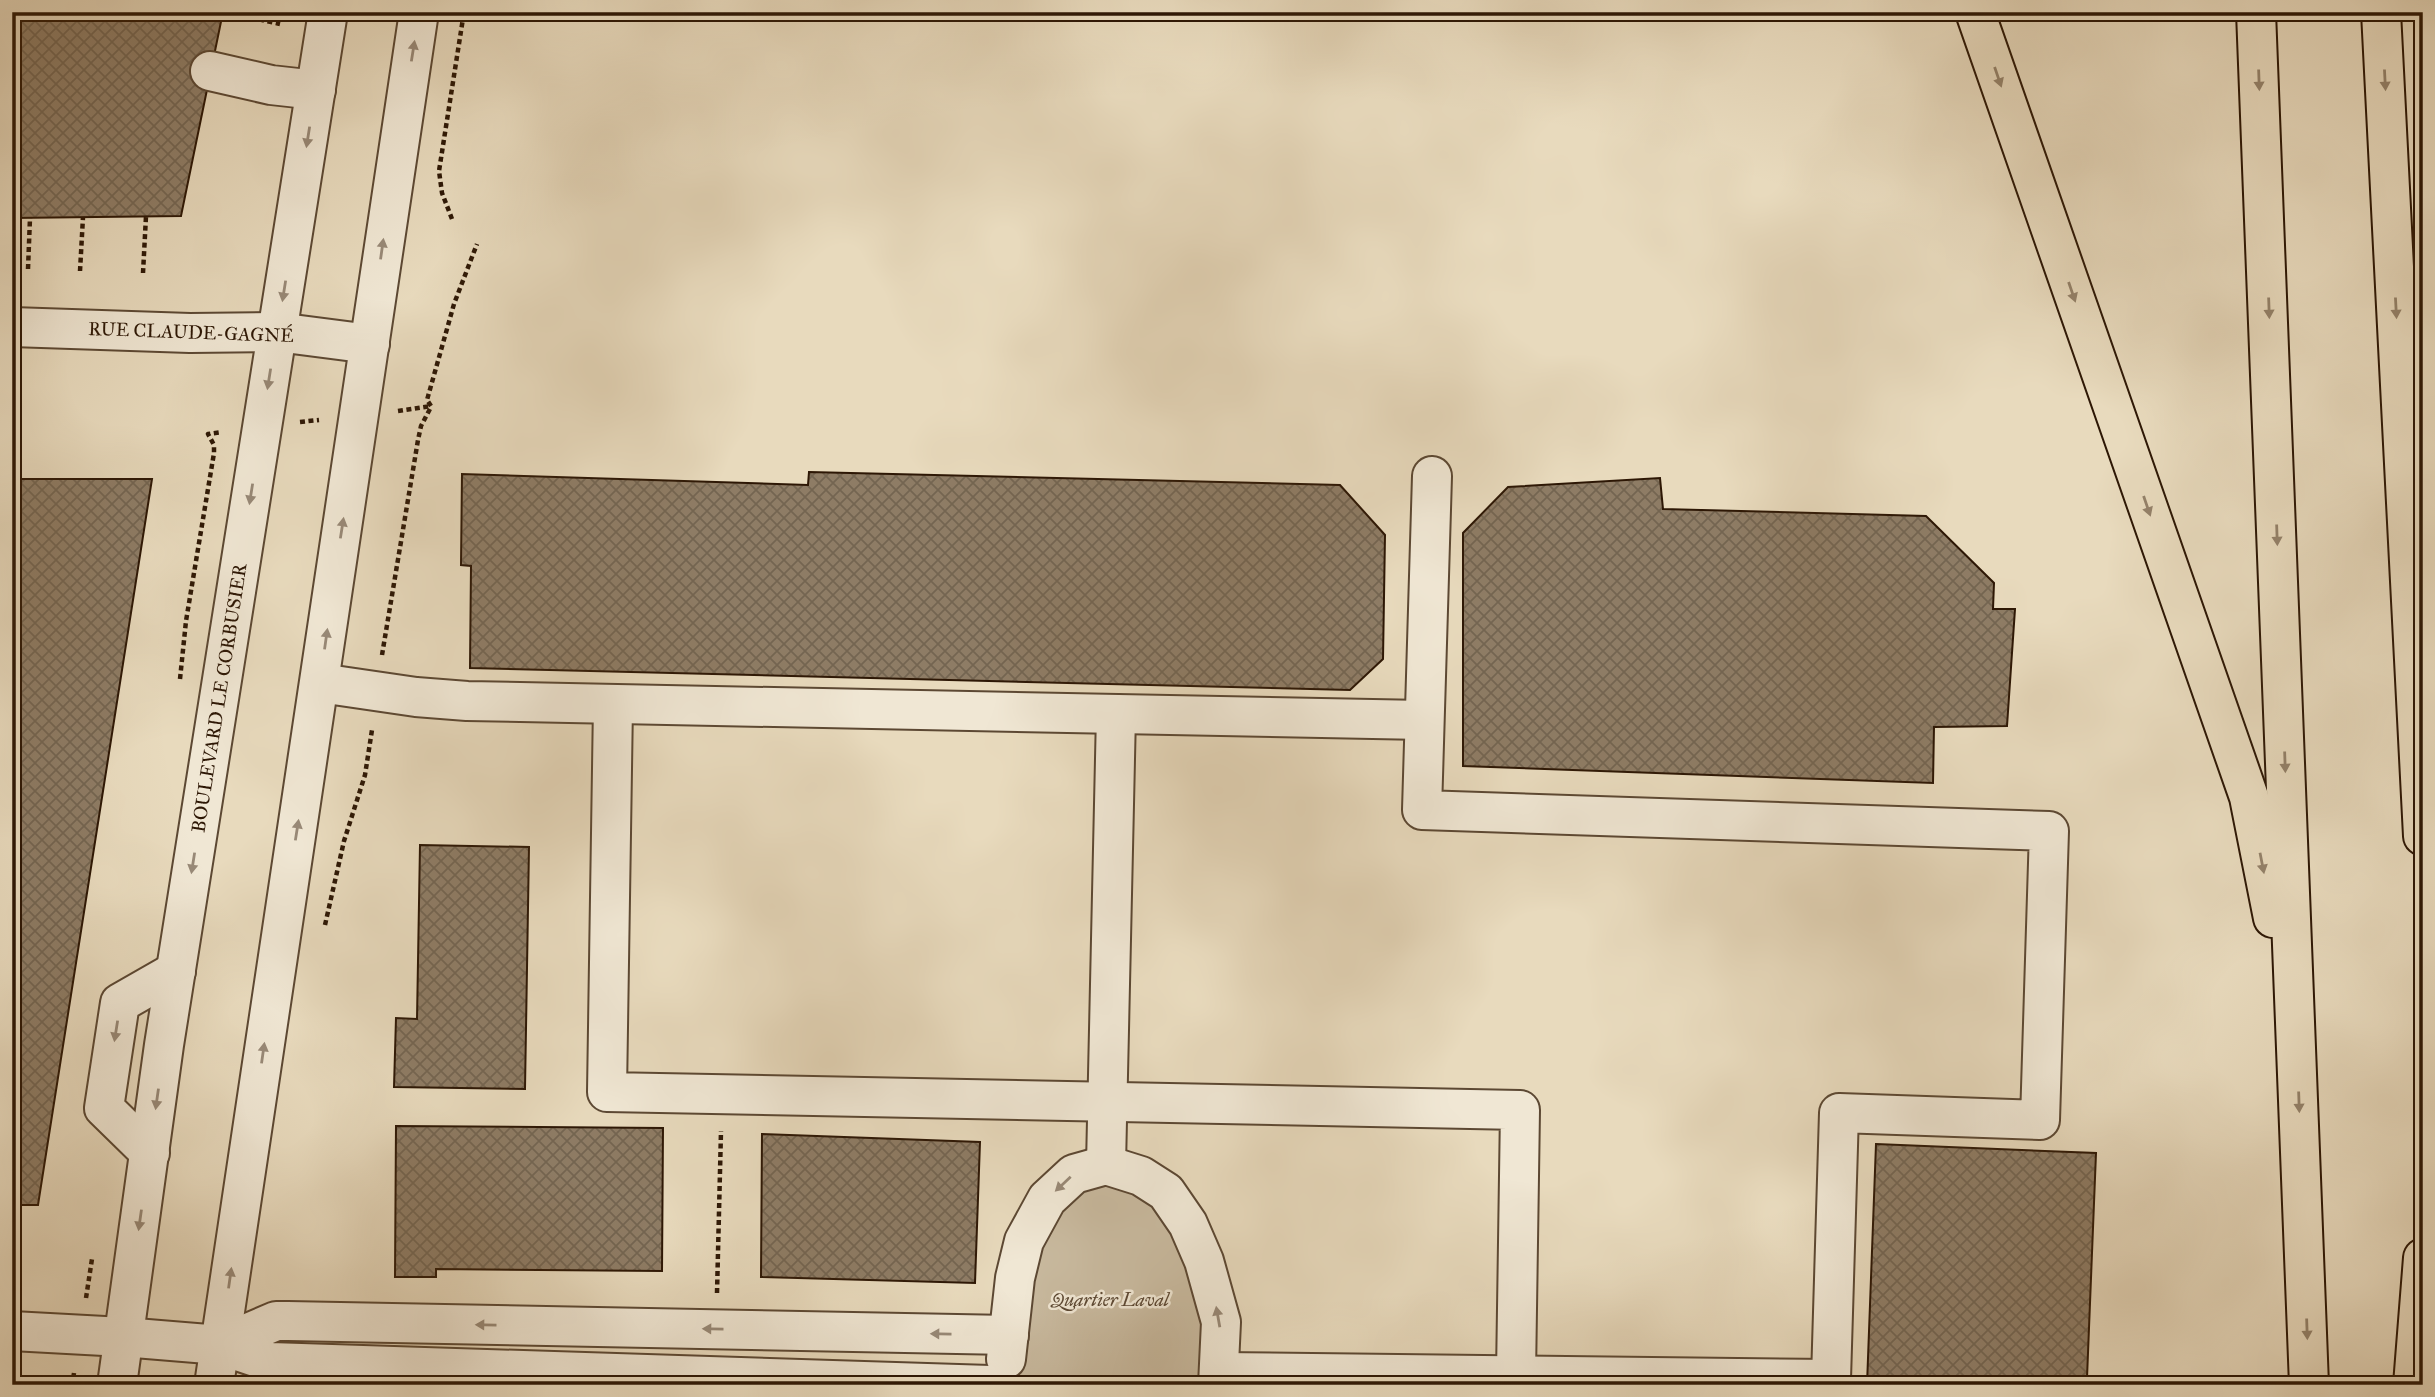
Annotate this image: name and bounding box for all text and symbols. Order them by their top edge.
one-way arrow [408,39,419,61]
one-way arrow [1993,66,2004,87]
one-way arrow [2253,70,2264,92]
one-way arrow [2379,70,2390,92]
one-way arrow [302,126,313,148]
one-way arrow [377,238,388,260]
one-way arrow [278,280,289,302]
one-way arrow [2067,281,2078,302]
one-way arrow [2263,297,2274,319]
one-way arrow [2390,297,2401,319]
street label: RUE CLAUDE-GAGNÉ [88,316,295,347]
one-way arrow [263,368,274,390]
one-way arrow [245,483,256,505]
one-way arrow [2142,496,2153,517]
one-way arrow [337,517,348,539]
one-way arrow [2271,524,2283,546]
street label: BOULEVARD LE CORBUSIER [186,561,252,834]
one-way arrow [321,628,332,650]
one-way arrow [2280,752,2291,774]
one-way arrow [292,819,303,841]
one-way arrow [187,852,198,874]
one-way arrow [2257,852,2268,874]
one-way arrow [110,1021,121,1043]
one-way arrow [258,1041,269,1063]
one-way arrow [151,1088,162,1110]
one-way arrow [2293,1091,2304,1113]
one-way arrow [1055,1176,1072,1192]
one-way arrow [134,1209,145,1231]
one-way arrow [224,1266,235,1288]
park label: Quartier Laval [1050,1288,1171,1311]
one-way arrow [1212,1306,1223,1328]
one-way arrow [2302,1318,2313,1340]
one-way arrow [474,1319,496,1330]
one-way arrow [702,1324,724,1335]
one-way arrow [929,1328,951,1339]

